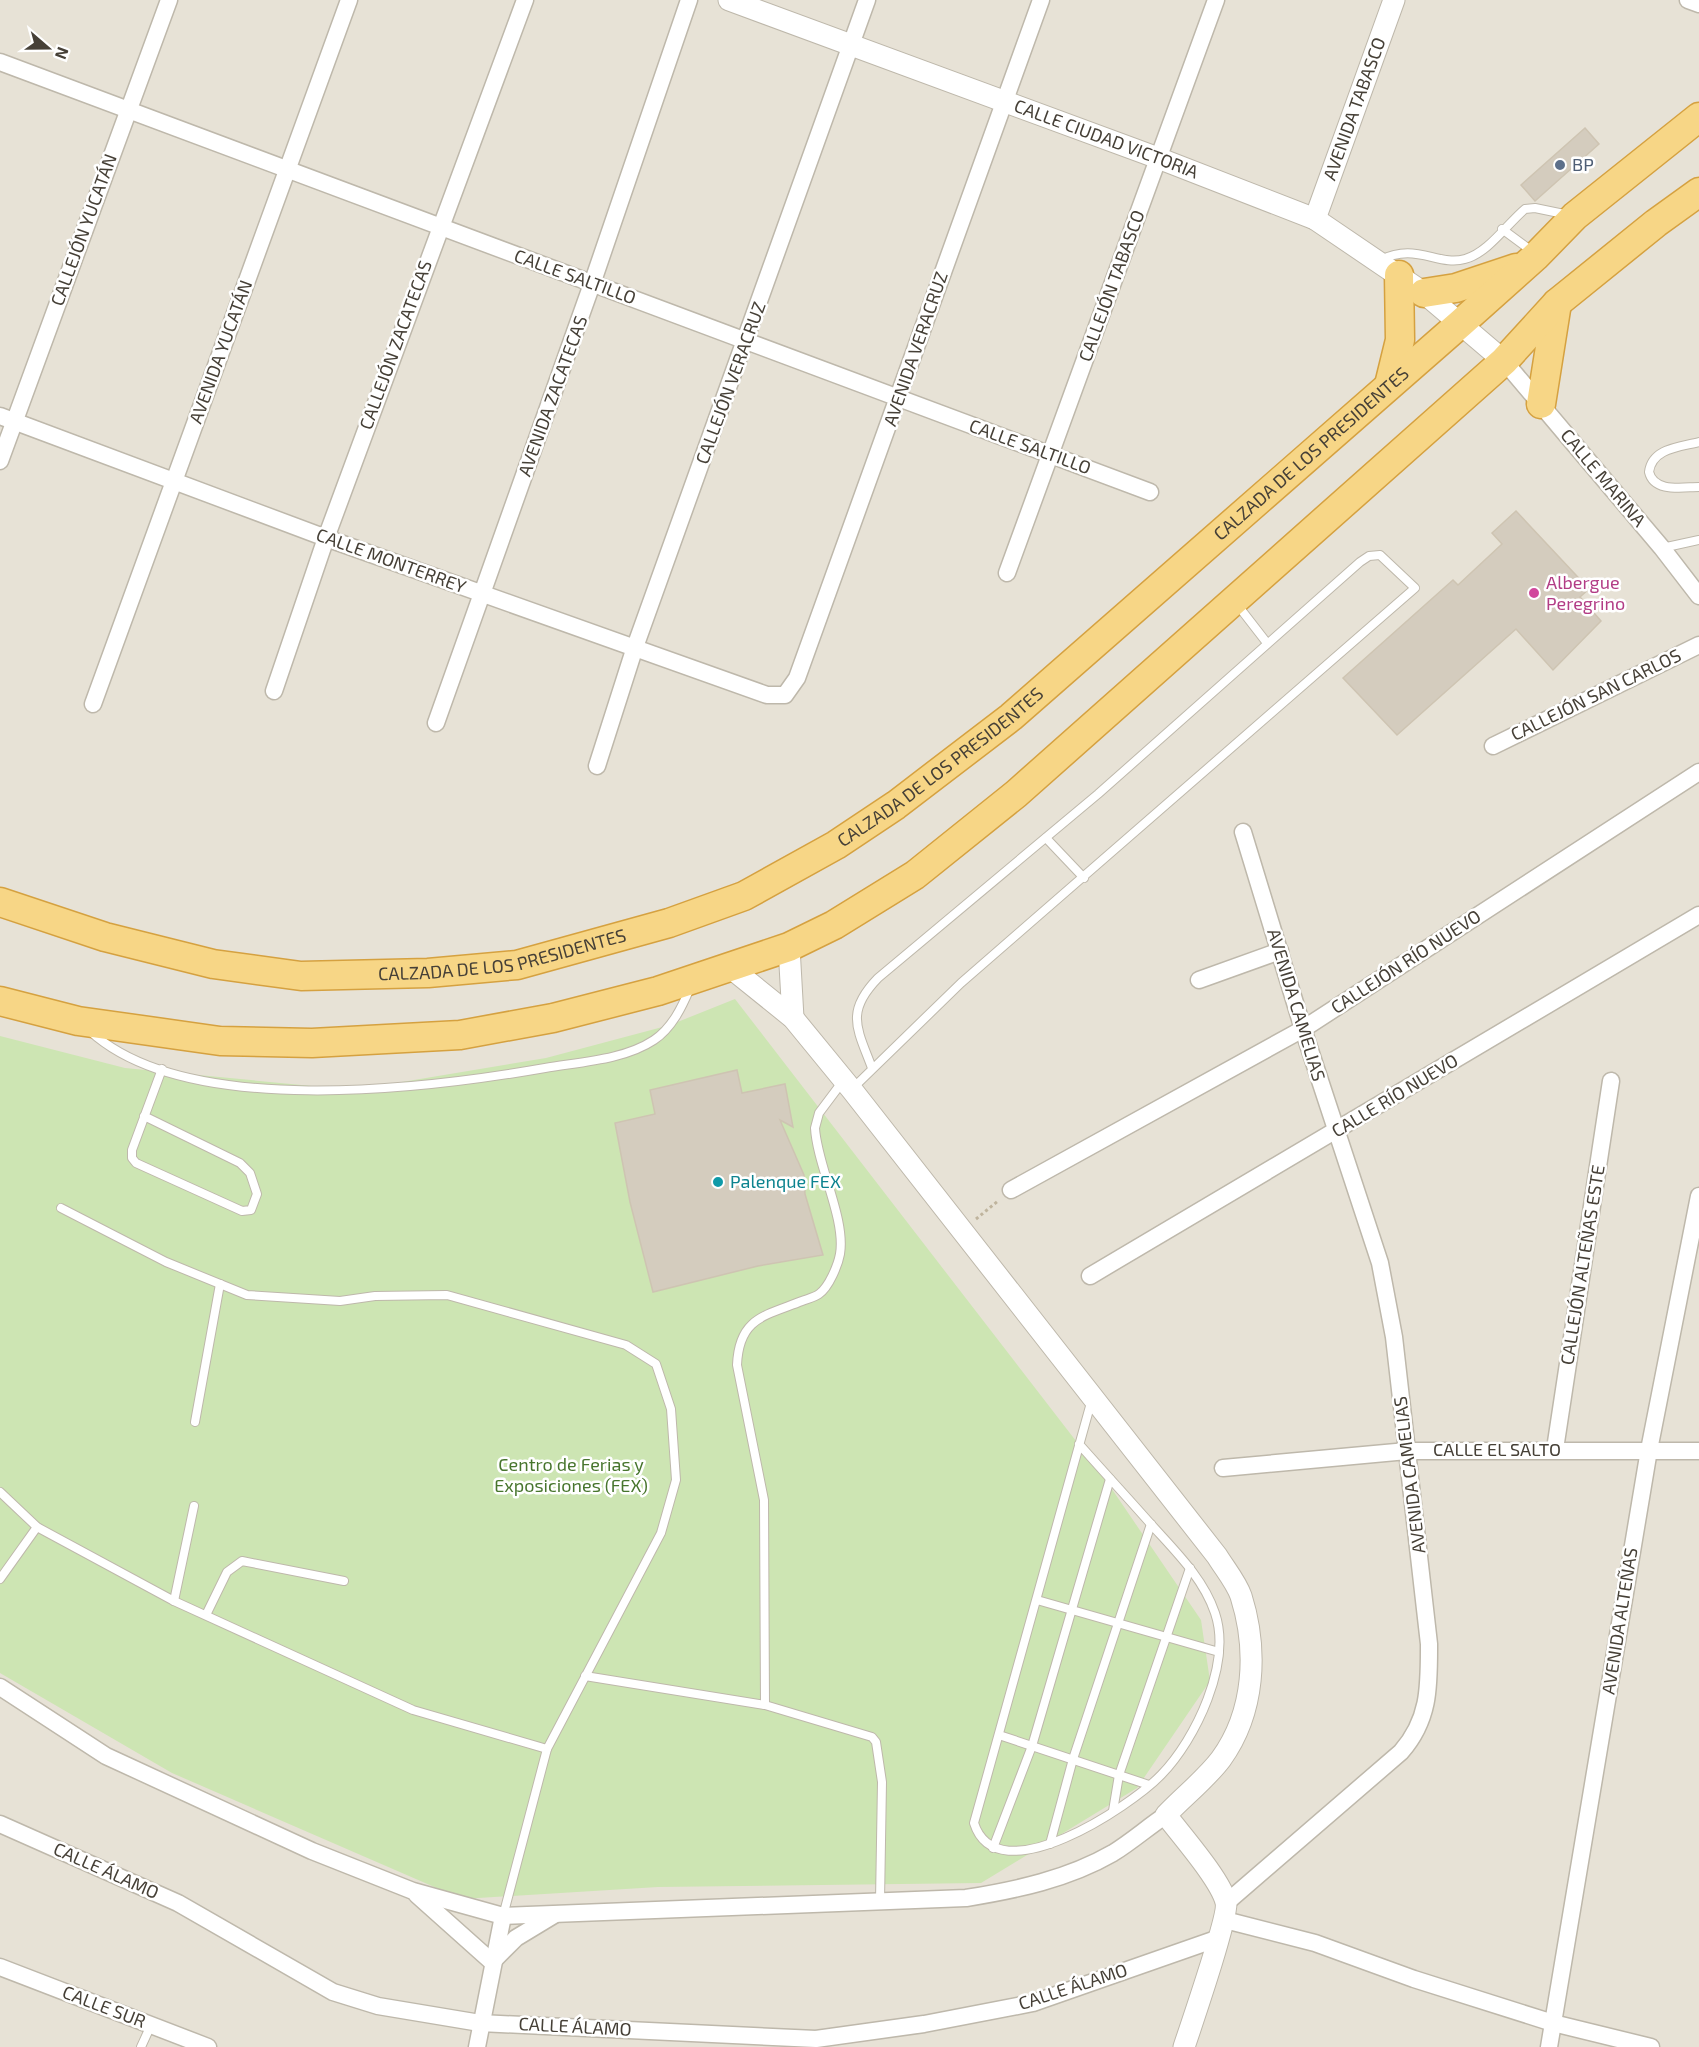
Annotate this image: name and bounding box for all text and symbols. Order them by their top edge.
north arrow [18,18,78,78]
street label: AVENIDA TABASCO [1318,34,1390,183]
text: N [52,45,73,62]
street label: CALLE CIUDAD VICTORIA [1011,94,1203,183]
street label: CALLEJÓN YUCATÁN [45,151,121,309]
place label: BP [1572,153,1594,175]
marker: BP [1553,158,1567,172]
street label: CALLEJÓN TABASCO [1073,207,1149,364]
street label: CALLE SALTILLO [511,244,639,308]
street label: CALLEJÓN ZACATECAS [354,257,436,432]
street label: AVENIDA VERACRUZ [878,268,952,429]
street label: AVENIDA YUCATÁN [184,277,256,426]
street label: CALLEJÓN VERACRUZ [690,298,770,467]
street label: AVENIDA ZACATECAS [513,312,591,479]
street label: CALZADA DE LOS PRESIDENTES [1209,362,1413,545]
street label: CALLE SALTILLO [966,414,1094,478]
street label: CALLE MARINA [1557,424,1652,531]
street label: CALLE MONTERREY [313,523,470,598]
place label: Albergue Peregrino [1546,571,1625,614]
marker: Albergue Peregrino [1527,586,1541,600]
street label: CALLEJÓN SAN CARLOS [1507,643,1684,745]
street label: CALZADA DE LOS PRESIDENTES [833,682,1047,851]
street label: CALLEJÓN RÍO NUEVO [1326,904,1485,1018]
street label: CALZADA DE LOS PRESIDENTES [378,923,628,984]
street label: AVENIDA CAMELIAS [1263,926,1331,1084]
street label: CALLE RÍO NUEVO [1327,1049,1462,1142]
street label: CALLEJÓN ALTEÑAS ESTE [1555,1163,1609,1366]
place label: Palenque FEX [730,1170,841,1192]
marker: Palenque FEX [711,1175,725,1189]
street label: AVENIDA CAMELIAS [1388,1395,1430,1555]
street label: CALLE EL SALTO [1433,1438,1561,1460]
park label: Centro de Ferias y Exposiciones (FEX) [494,1453,648,1496]
street label: AVENIDA ALTEÑAS [1597,1546,1641,1696]
street label: CALLE ÁLAMO [50,1837,163,1903]
street label: CALLE ÁLAMO [1016,1958,1130,2014]
street label: CALLE SUR [60,1980,149,2032]
street label: CALLE ÁLAMO [518,2012,632,2040]

